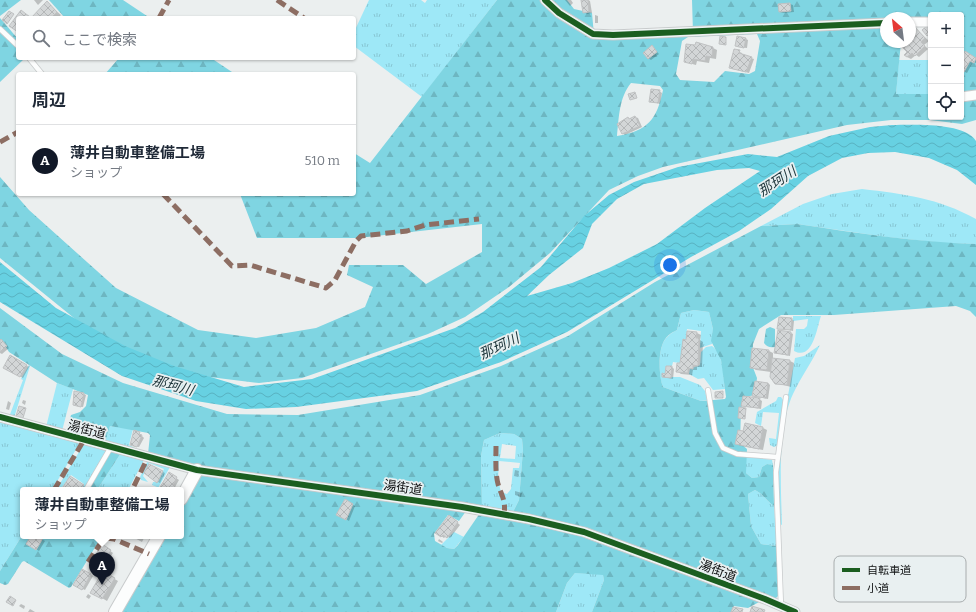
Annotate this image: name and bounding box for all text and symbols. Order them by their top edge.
north arrow [880,12,916,48]
map controls [928,12,964,120]
button: + [928,12,964,48]
search box [16,16,356,60]
icon: search [30,27,52,49]
text: ここで検索 [62,31,137,49]
button: − [928,48,964,84]
button: locate [928,84,964,120]
text: 周辺 [32,90,66,111]
text: 薄井自動車整備工場 [70,144,205,162]
text: A [40,153,50,168]
text: 510 m [305,153,340,168]
water label: 那珂川 [755,162,801,200]
text: ショップ [70,165,122,180]
your location [660,255,680,275]
water label: 那珂川 [477,329,524,363]
water label: 那珂川 [150,372,197,400]
street label: 湯街道 [66,417,108,442]
street label: 湯街道 [383,477,423,498]
popup [20,487,184,539]
text: 薄井自動車整備工場 [34,496,170,514]
text: ショップ [34,517,87,532]
pin: A [89,552,115,585]
street label: 湯街道 [697,556,739,584]
legend [834,556,966,602]
text: 自転車道 [867,564,911,577]
text: 小道 [867,582,889,595]

